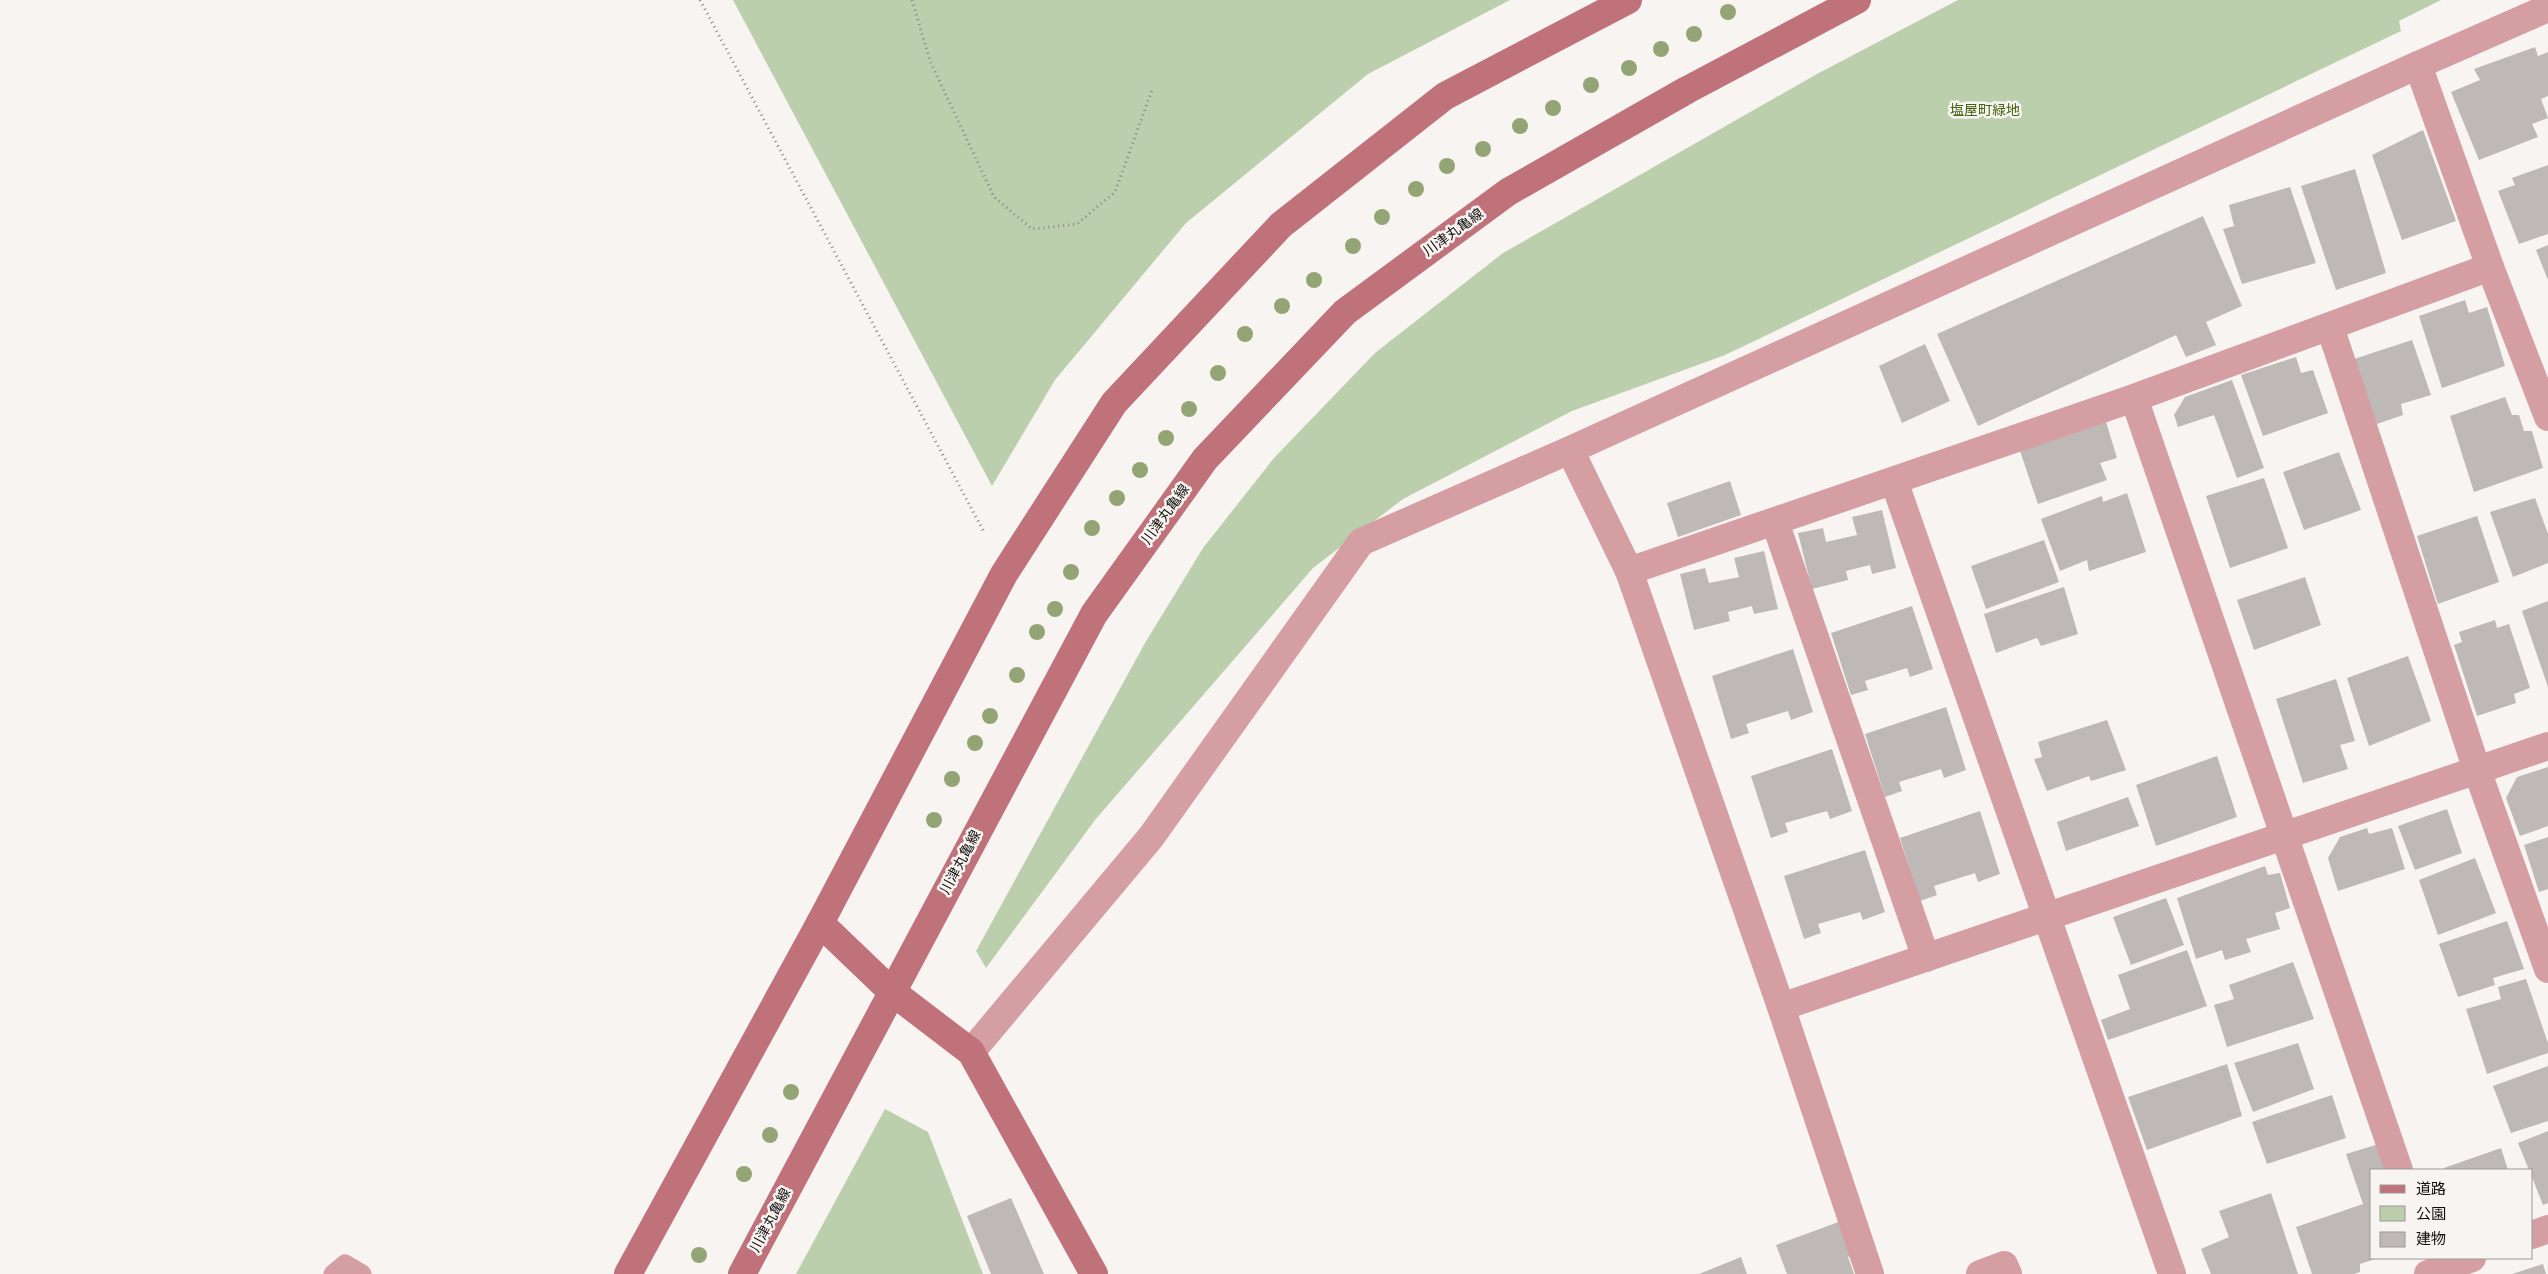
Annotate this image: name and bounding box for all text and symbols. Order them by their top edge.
park label: 塩屋町緑地 [1950,102,2020,118]
street label: 川津丸亀線 [1420,205,1486,259]
street label: 川津丸亀線 [1138,481,1192,547]
street label: 川津丸亀線 [937,827,983,897]
legend [2370,1169,2533,1259]
text: 道路 [2416,1180,2446,1197]
street label: 川津丸亀線 [747,1185,793,1255]
text: 公園 [2416,1205,2446,1222]
text: 建物 [2416,1230,2446,1247]

